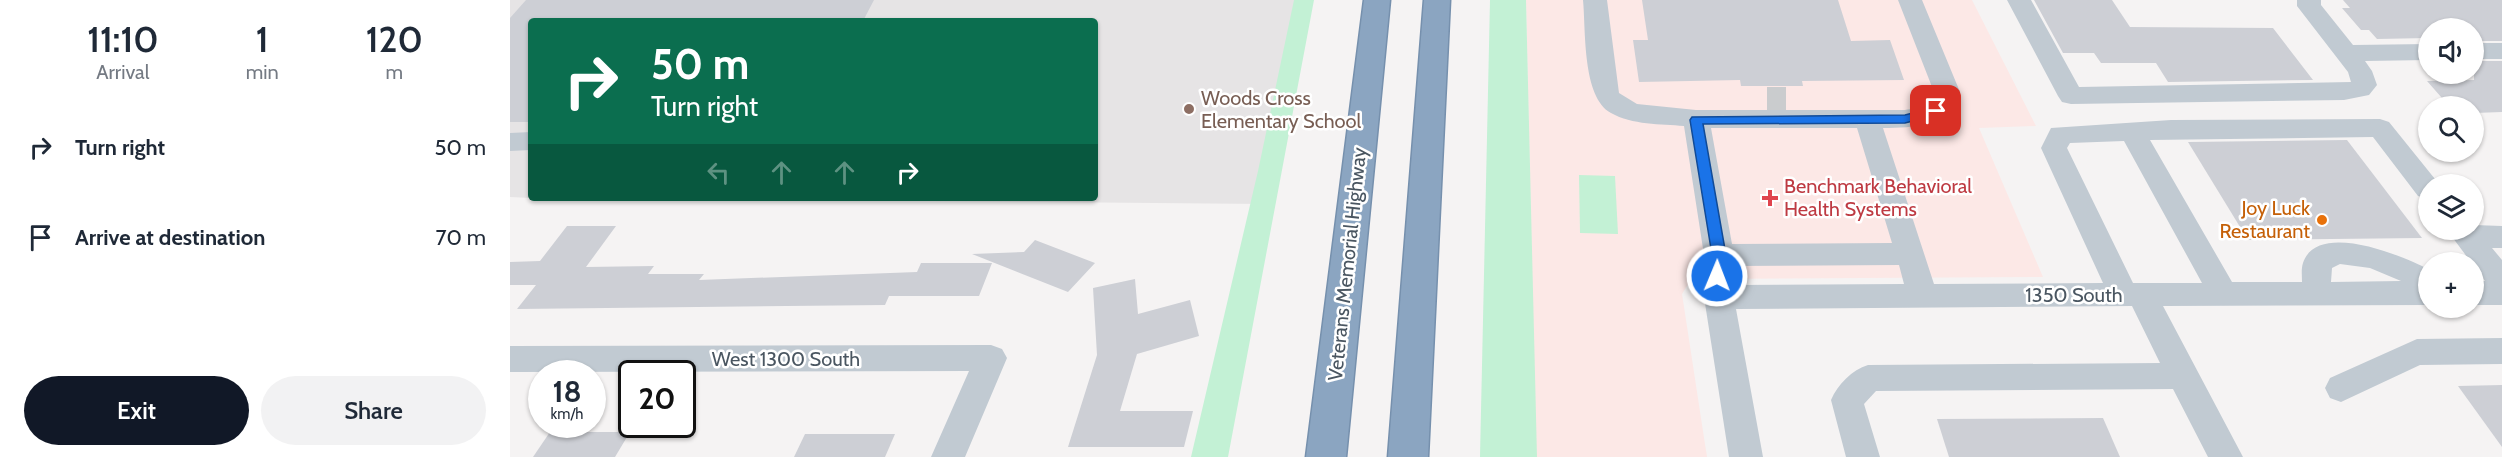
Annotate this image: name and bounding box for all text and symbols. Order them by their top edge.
text: 11:10 [87,17,158,61]
text: 1 [256,17,269,61]
text: 120 [366,17,423,61]
map controls [2418,18,2484,318]
button: sound [2418,18,2484,84]
text: 50 m [651,38,749,90]
icon: right [552,42,630,120]
text: Arrival [96,60,149,84]
text: min [246,60,279,84]
text: m [386,60,403,84]
pin [1910,85,1961,136]
place label: Woods Cross Elementary School [1201,86,1362,133]
text: Turn right [651,90,758,123]
icon: arrive [1919,94,1952,127]
button: search [2418,96,2484,162]
marker: Woods Cross Elementary School [1182,102,1196,116]
icon: right [24,131,57,164]
text: Turn right [75,134,165,161]
text: 50 m [434,134,486,161]
street label: Veterans Memorial Highway [1323,146,1371,382]
icon: left [702,156,735,189]
icon: ahead [765,156,798,189]
icon: ahead [828,156,861,189]
icon: right [891,156,924,189]
place label: Benchmark Behavioral Health Systems [1784,174,1972,221]
button: layers [2418,174,2484,240]
marker: Benchmark Behavioral Health Systems [1761,189,1779,207]
place label: Joy Luck Restaurant [2219,196,2310,243]
marker: Joy Luck Restaurant [2315,213,2329,227]
icon: arrive [24,221,57,254]
text: Arrive at destination [75,224,265,251]
text: 70 m [436,224,486,251]
position arrow [1685,244,1749,308]
button: + [2418,252,2484,318]
street label: 1350 South [2025,283,2123,307]
street label: West 1300 South [712,347,860,371]
speed limit sign: 20 [618,360,696,438]
text: 18 [552,373,582,410]
button: Exit [24,376,249,445]
button: Share [261,376,486,445]
text: km/h [551,405,583,423]

